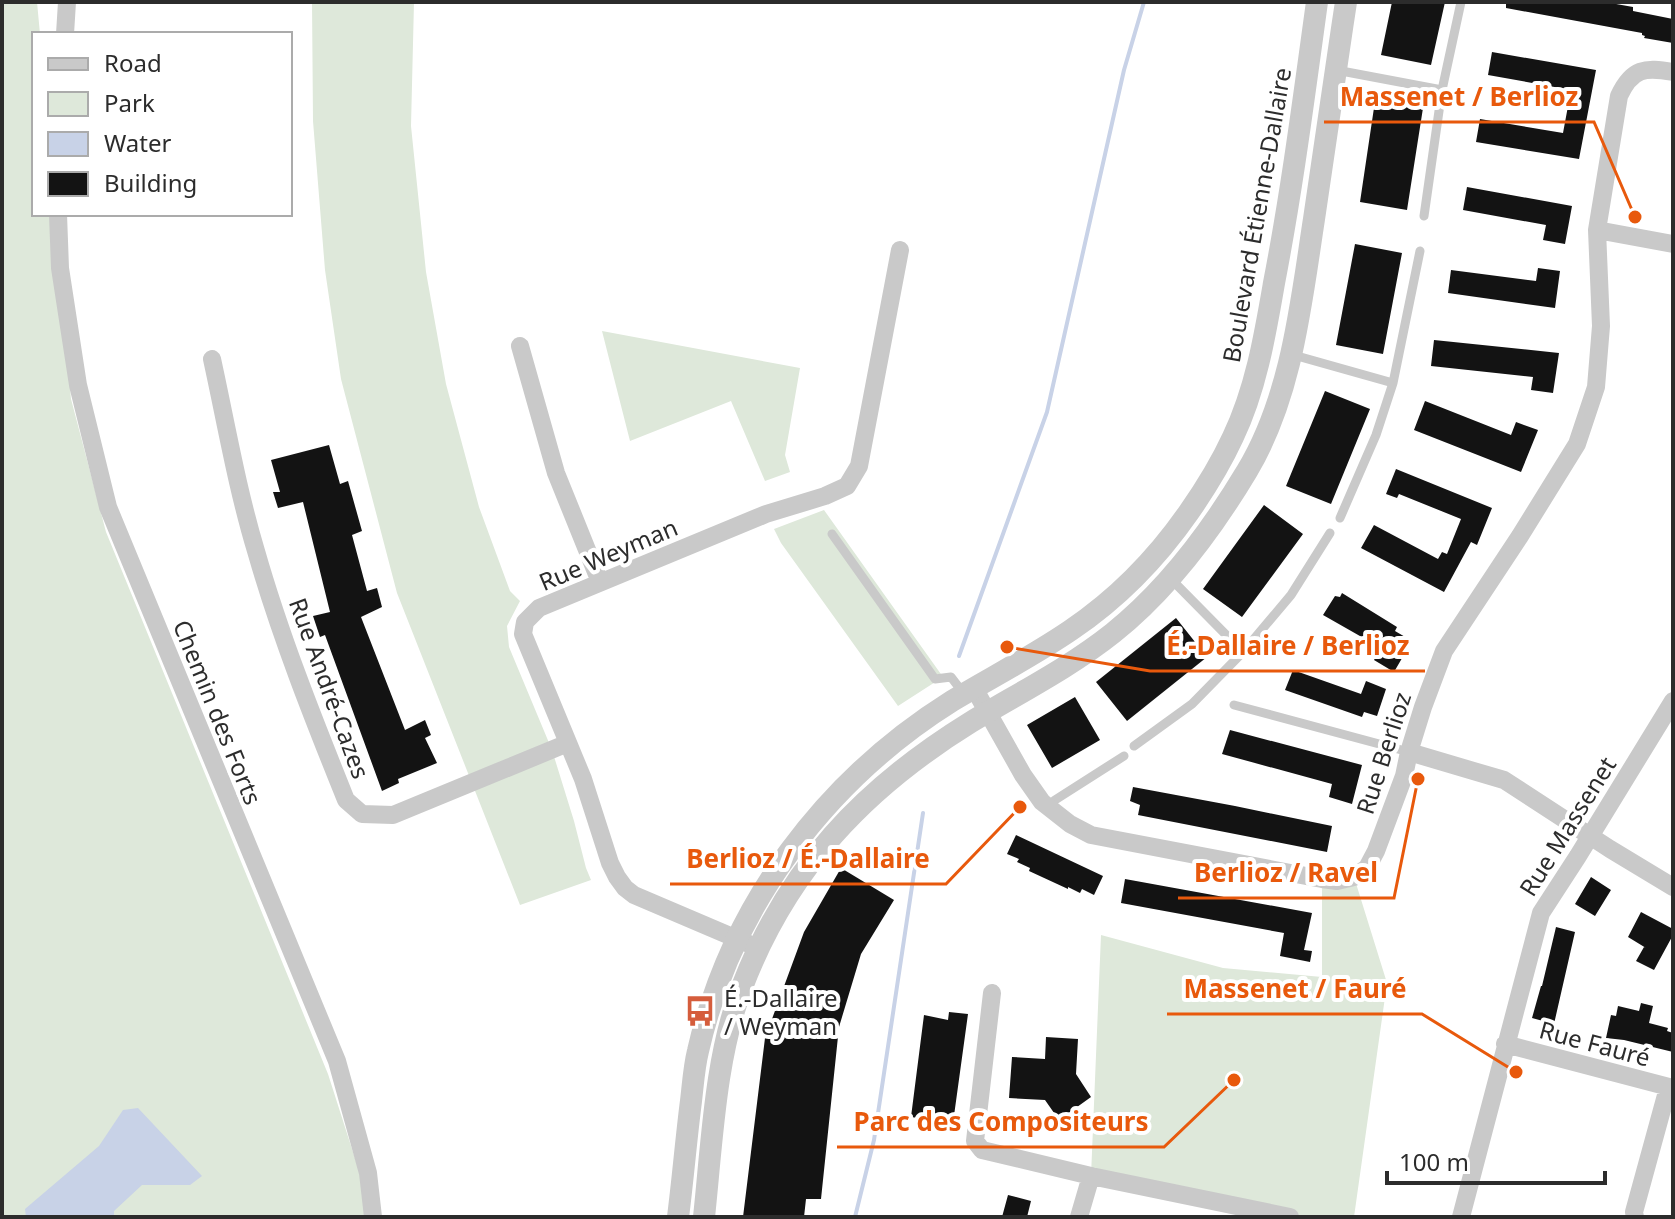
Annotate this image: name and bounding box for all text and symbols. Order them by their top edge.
legend [32,32,292,216]
text: Road [104,46,162,79]
street label: Boulevard Étienne-Dallaire [1214,65,1298,365]
callout: Massenet / Berlioz [1324,72,1594,122]
text: Massenet / Berlioz [1340,78,1578,114]
text: Park [104,86,155,119]
text: Water [104,126,172,159]
text: Building [104,166,197,199]
street label: Rue Weyman [534,510,682,598]
street label: Rue André-Cazes [282,593,378,783]
street label: Chemin des Forts [166,615,270,809]
callout: É.-Dallaire / Berlioz [1150,621,1425,671]
text: É.-Dallaire / Berlioz [1166,627,1410,663]
street label: Rue Berlioz [1348,688,1418,818]
street label: Rue Massenet [1511,750,1623,902]
callout: Berlioz / É.-Dallaire [670,834,946,884]
text: Berlioz / É.-Dallaire [686,840,930,876]
callout: Berlioz / Ravel [1178,848,1394,898]
text: Berlioz / Ravel [1194,854,1378,890]
callout: Massenet / Fauré [1167,964,1422,1014]
text: Massenet / Fauré [1183,970,1407,1006]
place label: É.-Dallaire / Weyman [724,981,838,1042]
bus stop icon: É.-Dallaire / Weyman [683,994,717,1028]
street label: Rue Fauré [1536,1012,1654,1074]
callout: Parc des Compositeurs [837,1097,1164,1147]
text: Parc des Compositeurs [854,1103,1148,1139]
scale bar [1387,1135,1605,1185]
text: 100 m [1399,1145,1469,1178]

